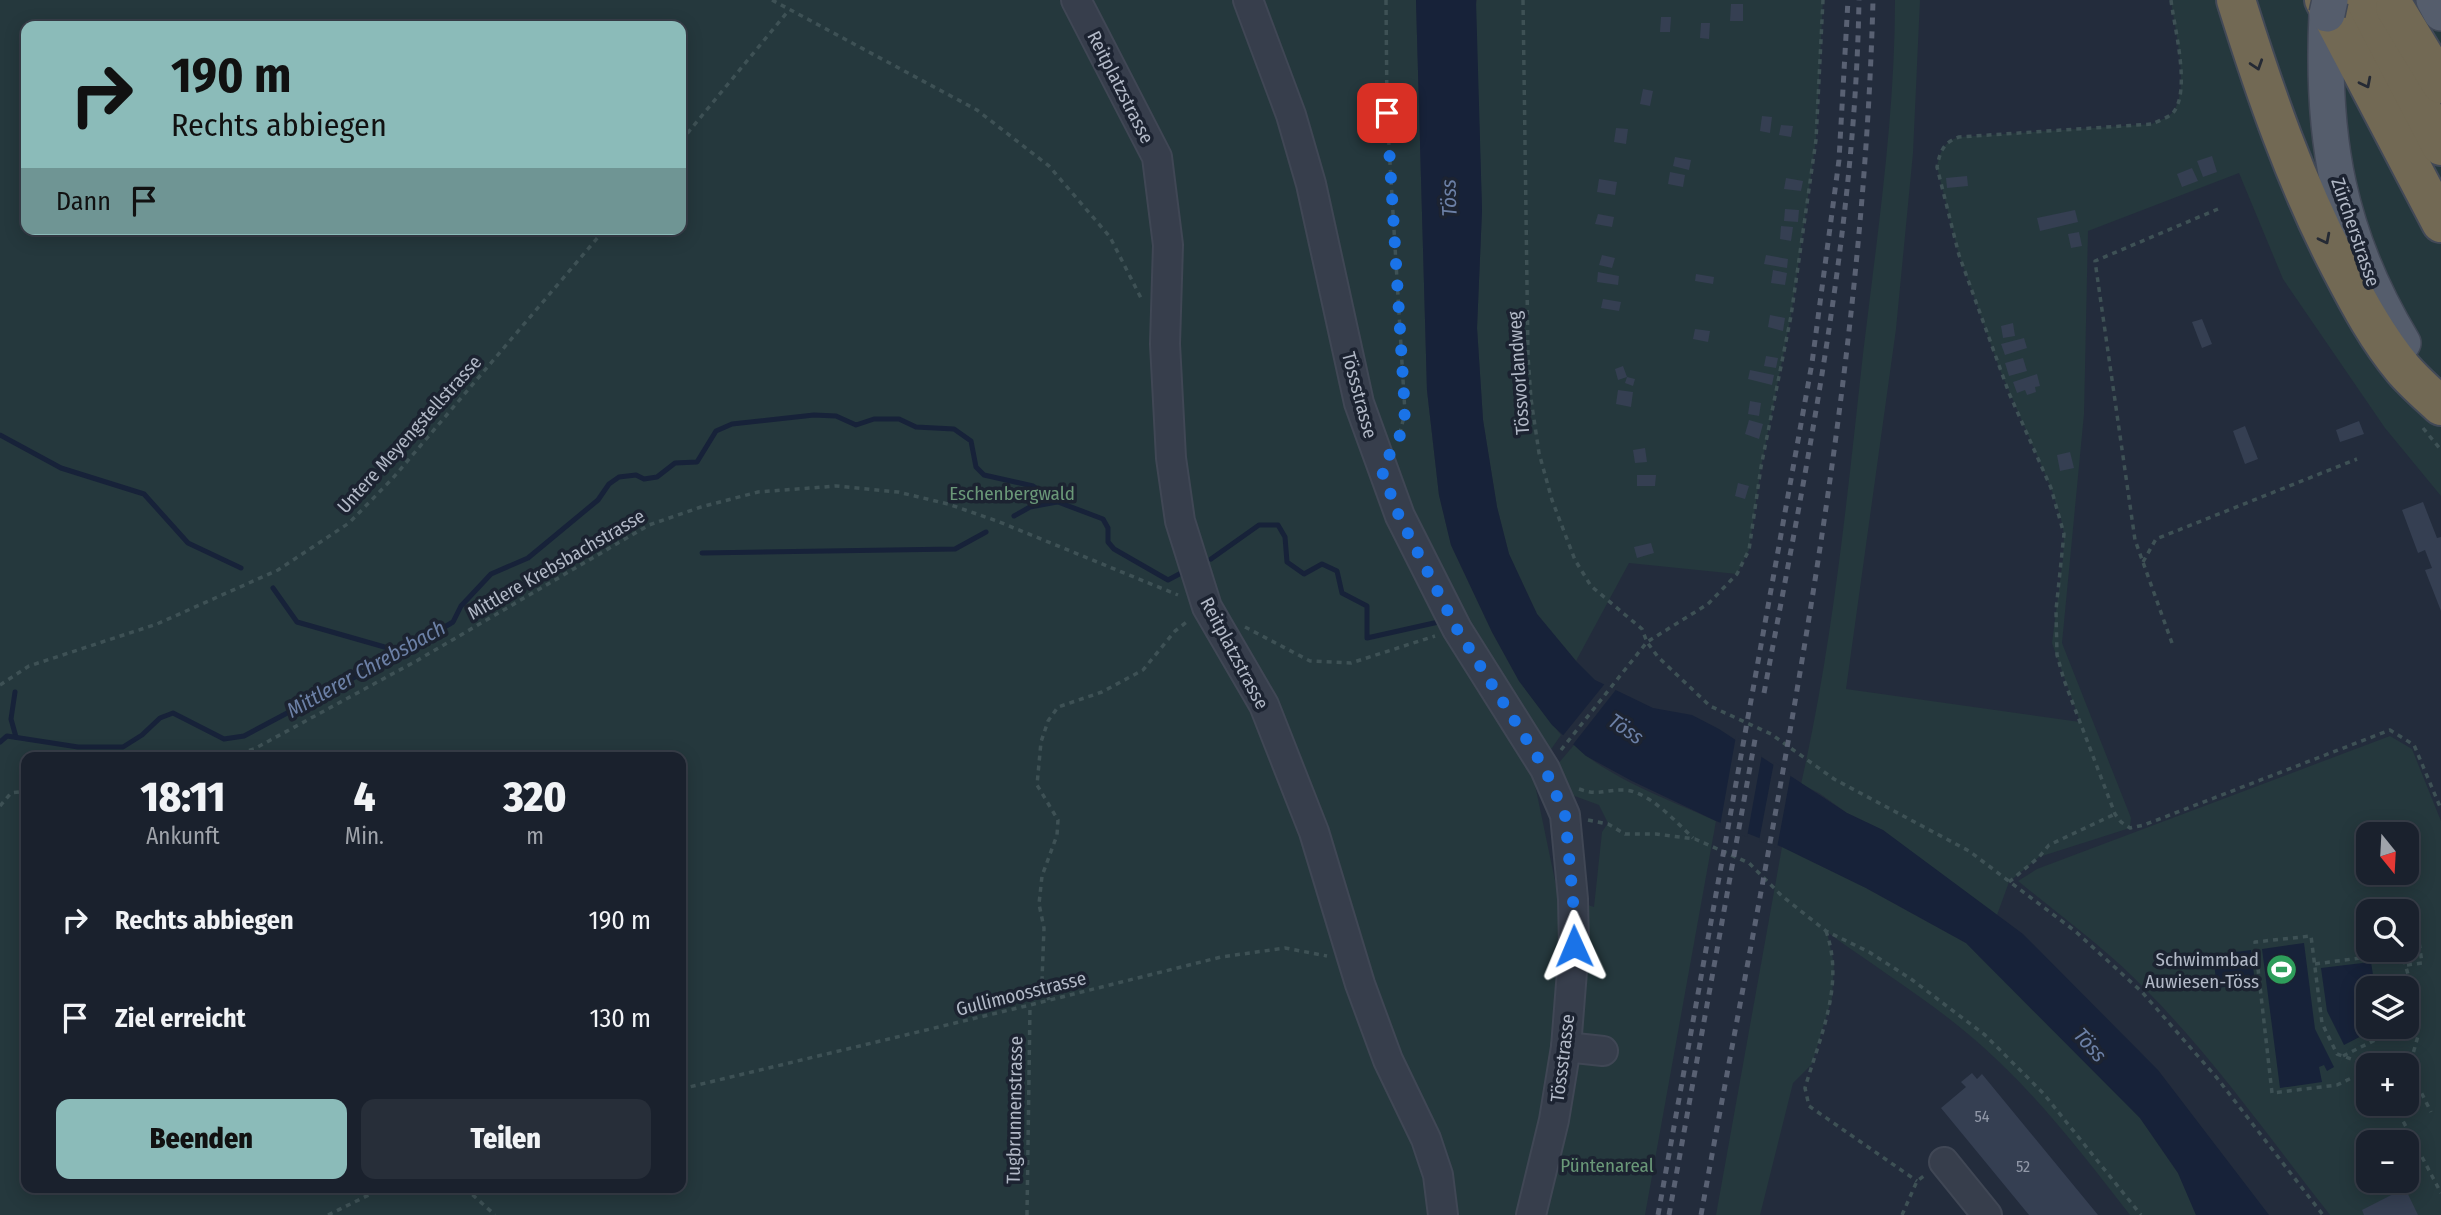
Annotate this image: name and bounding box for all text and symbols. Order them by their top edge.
street label: Reitplatzstrasse [1082,27,1159,147]
text: 190 m [171,46,291,105]
icon: right [56,49,147,140]
one-way arrow [2248,59,2263,71]
one-way arrow [2358,76,2372,88]
pin [1357,83,1417,143]
icon: arrive [1368,94,1406,132]
text: Rechts abbiegen [171,106,387,144]
street label: Zürcherstrasse [2326,175,2385,290]
water label: Töss [1435,179,1463,217]
icon: arrive [125,182,163,220]
text: Dann [56,186,111,217]
one-way arrow [2317,232,2331,244]
street label: Tössvorlandweg [1503,310,1534,435]
street label: Tössstrasse [1337,349,1382,441]
street label: Untere Meyengstellstrasse [332,351,486,518]
park label: Eschenbergwald [949,482,1075,505]
street label: Mittlere Krebsbachstrasse [463,504,649,625]
street label: Reitplatzstrasse [1195,593,1274,713]
water label: Mittlerer Chrebsbach [282,615,450,723]
water label: Töss [1603,708,1649,750]
text: 18:11 [141,772,225,822]
text: 4 [353,772,375,822]
text: 320 [504,772,566,822]
text: Ankunft [146,822,220,850]
text: Min. [345,822,384,850]
text: m [526,822,544,850]
north arrow [2356,822,2418,886]
map controls [2356,822,2419,1193]
button: search [2356,899,2419,962]
icon: right [56,901,94,939]
text: Rechts abbiegen [115,905,294,936]
text: 190 m [589,905,651,936]
position arrow [1537,909,1611,983]
place label: Schwimmbad Auwiesen-Töss [2145,948,2259,993]
sports icon: Schwimmbad Auwiesen-Töss [2265,953,2299,987]
street label: Gullimoosstrasse [954,966,1088,1021]
button: layers [2356,976,2419,1039]
icon: arrive [56,999,94,1037]
text: Ziel erreicht [115,1003,246,1034]
text: 130 m [589,1003,651,1034]
street label: Tössstrasse [1546,1013,1579,1103]
water label: Töss [2068,1023,2112,1068]
street label: Tugbrunnenstrasse [1002,1036,1027,1184]
button: + [2356,1053,2419,1116]
button: Beenden [56,1099,347,1179]
button: Teilen [361,1099,651,1179]
house number: 54 [1974,1107,1990,1126]
button: − [2356,1130,2419,1193]
park label: Püntenareal [1560,1154,1654,1177]
house number: 52 [2016,1157,2030,1176]

